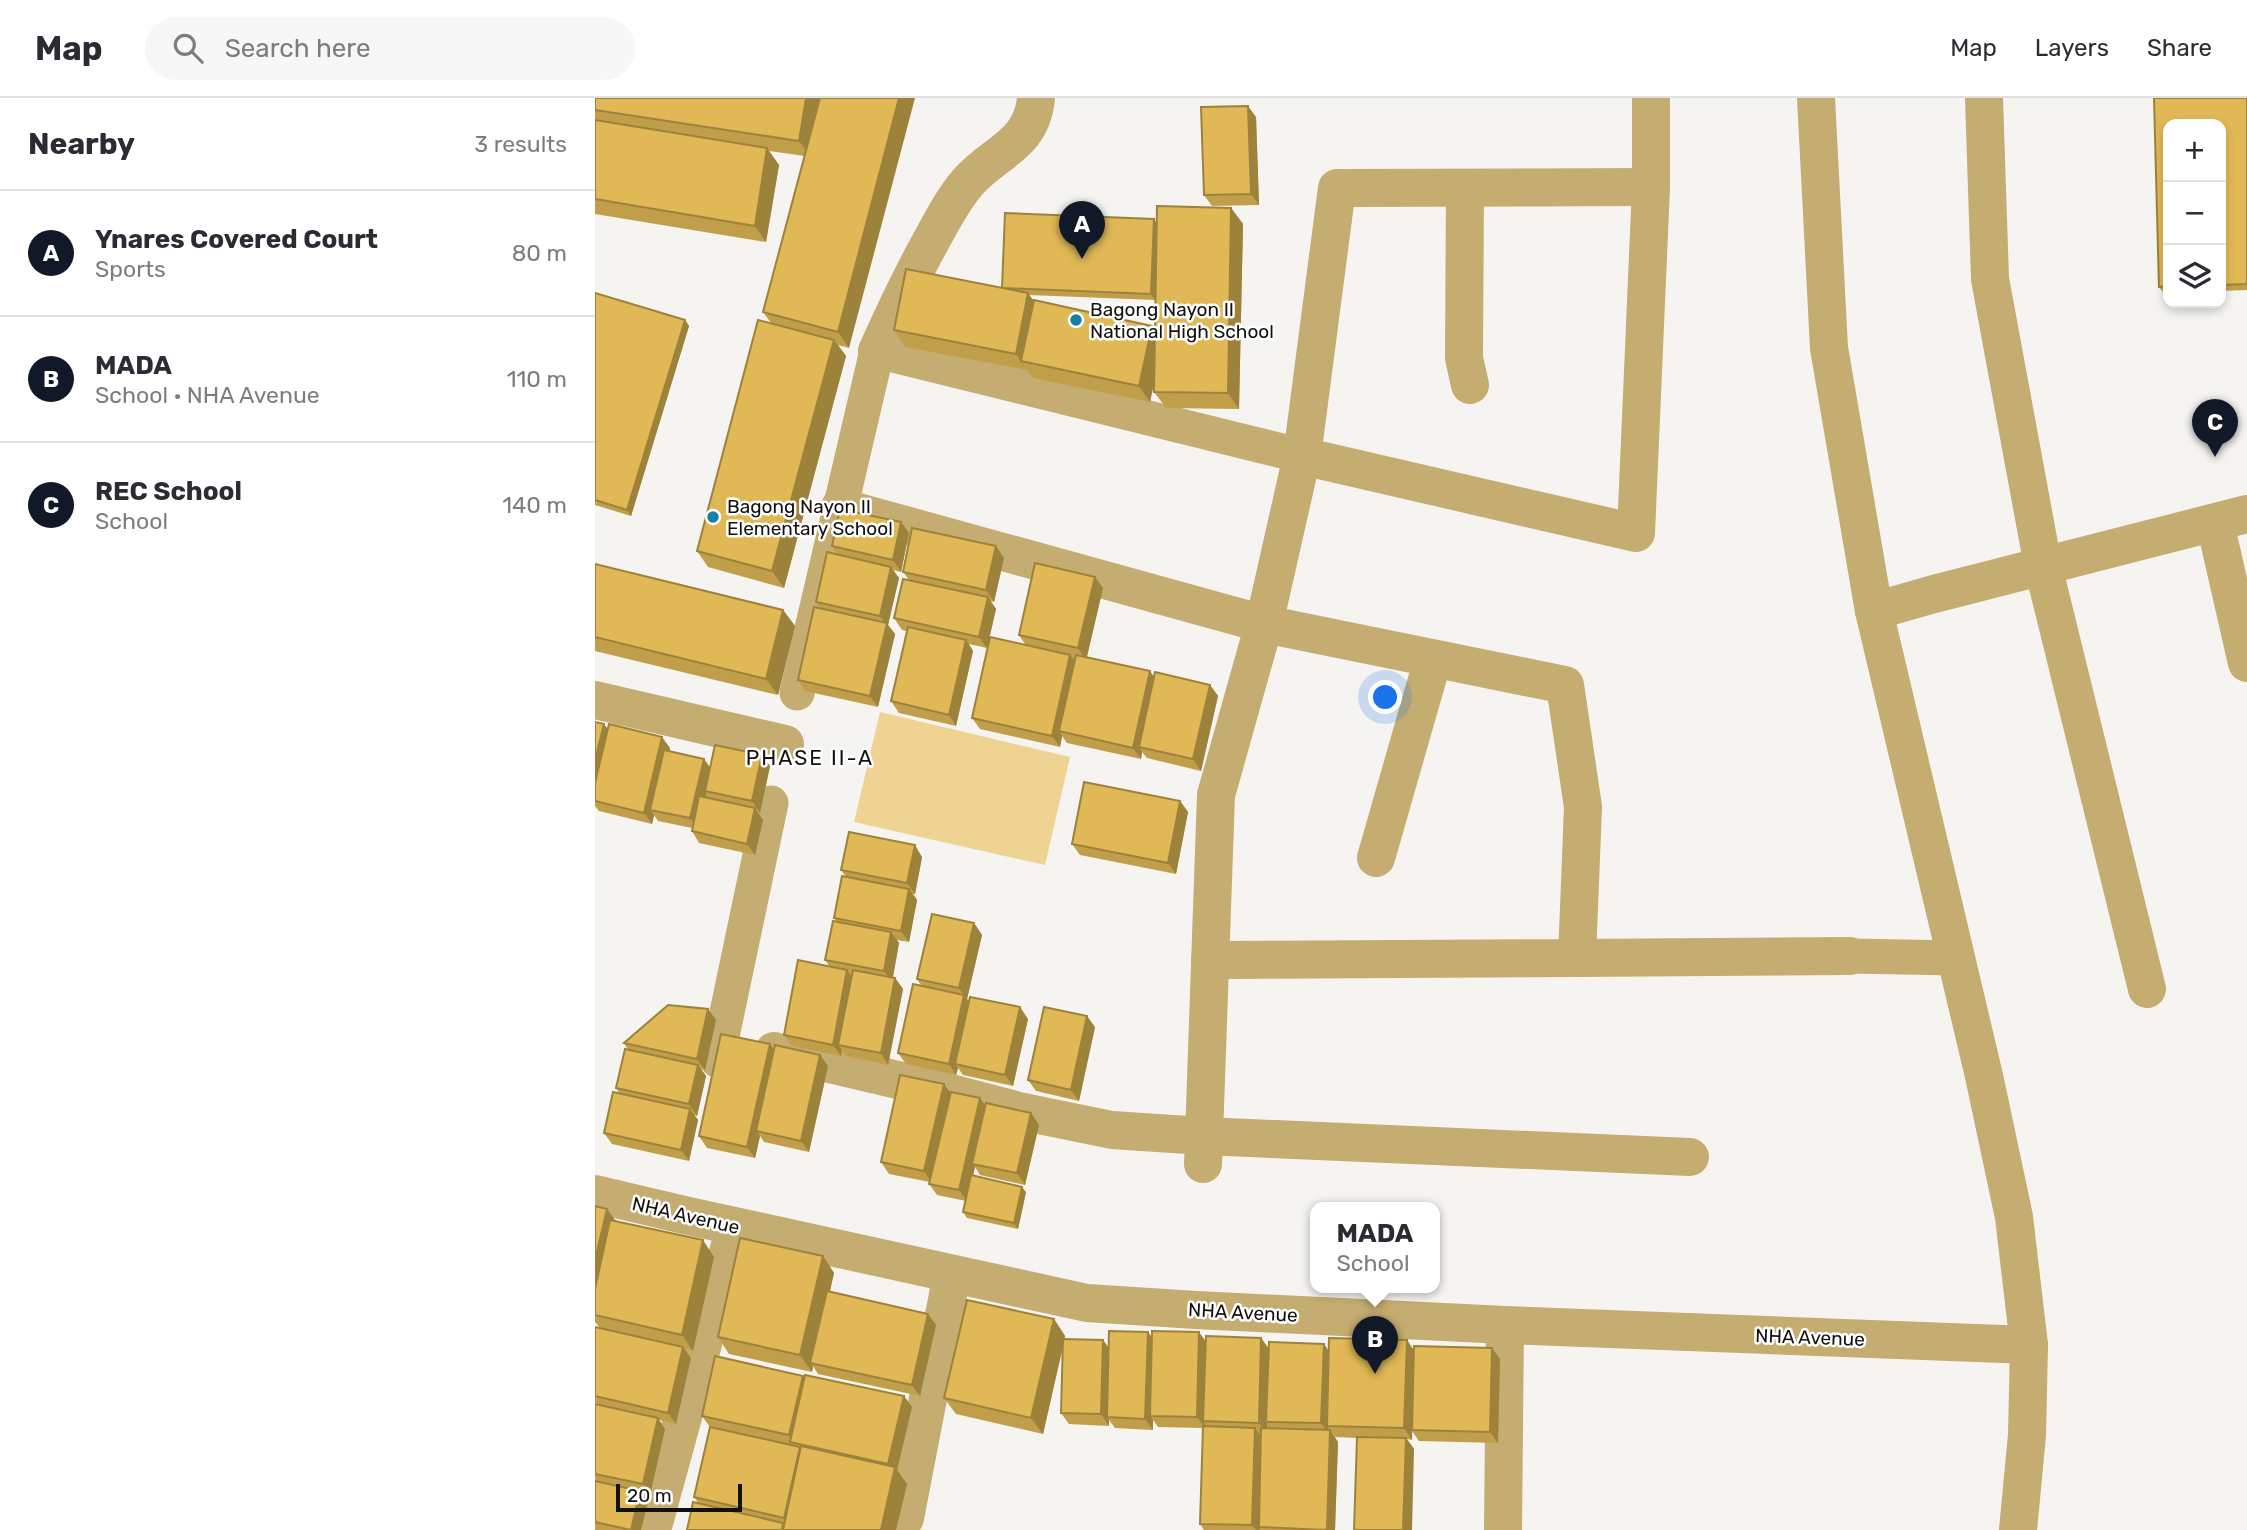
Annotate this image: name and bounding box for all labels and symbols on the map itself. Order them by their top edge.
pin: A [1059,201,1105,259]
place label: Bagong Nayon II National High School [1090,298,1274,343]
marker: Bagong Nayon II National High School [1068,312,1084,328]
pin: C [2192,399,2238,457]
place label: Bagong Nayon II Elementary School [727,495,893,540]
marker: Bagong Nayon II Elementary School [705,509,721,525]
your location [1368,680,1402,714]
district label: PHASE II-A [746,745,874,770]
street label: NHA Avenue [630,1192,742,1239]
street label: NHA Avenue [1188,1298,1298,1327]
pin: B [1352,1316,1398,1374]
street label: NHA Avenue [1755,1324,1865,1351]
scale bar [616,1481,742,1513]

